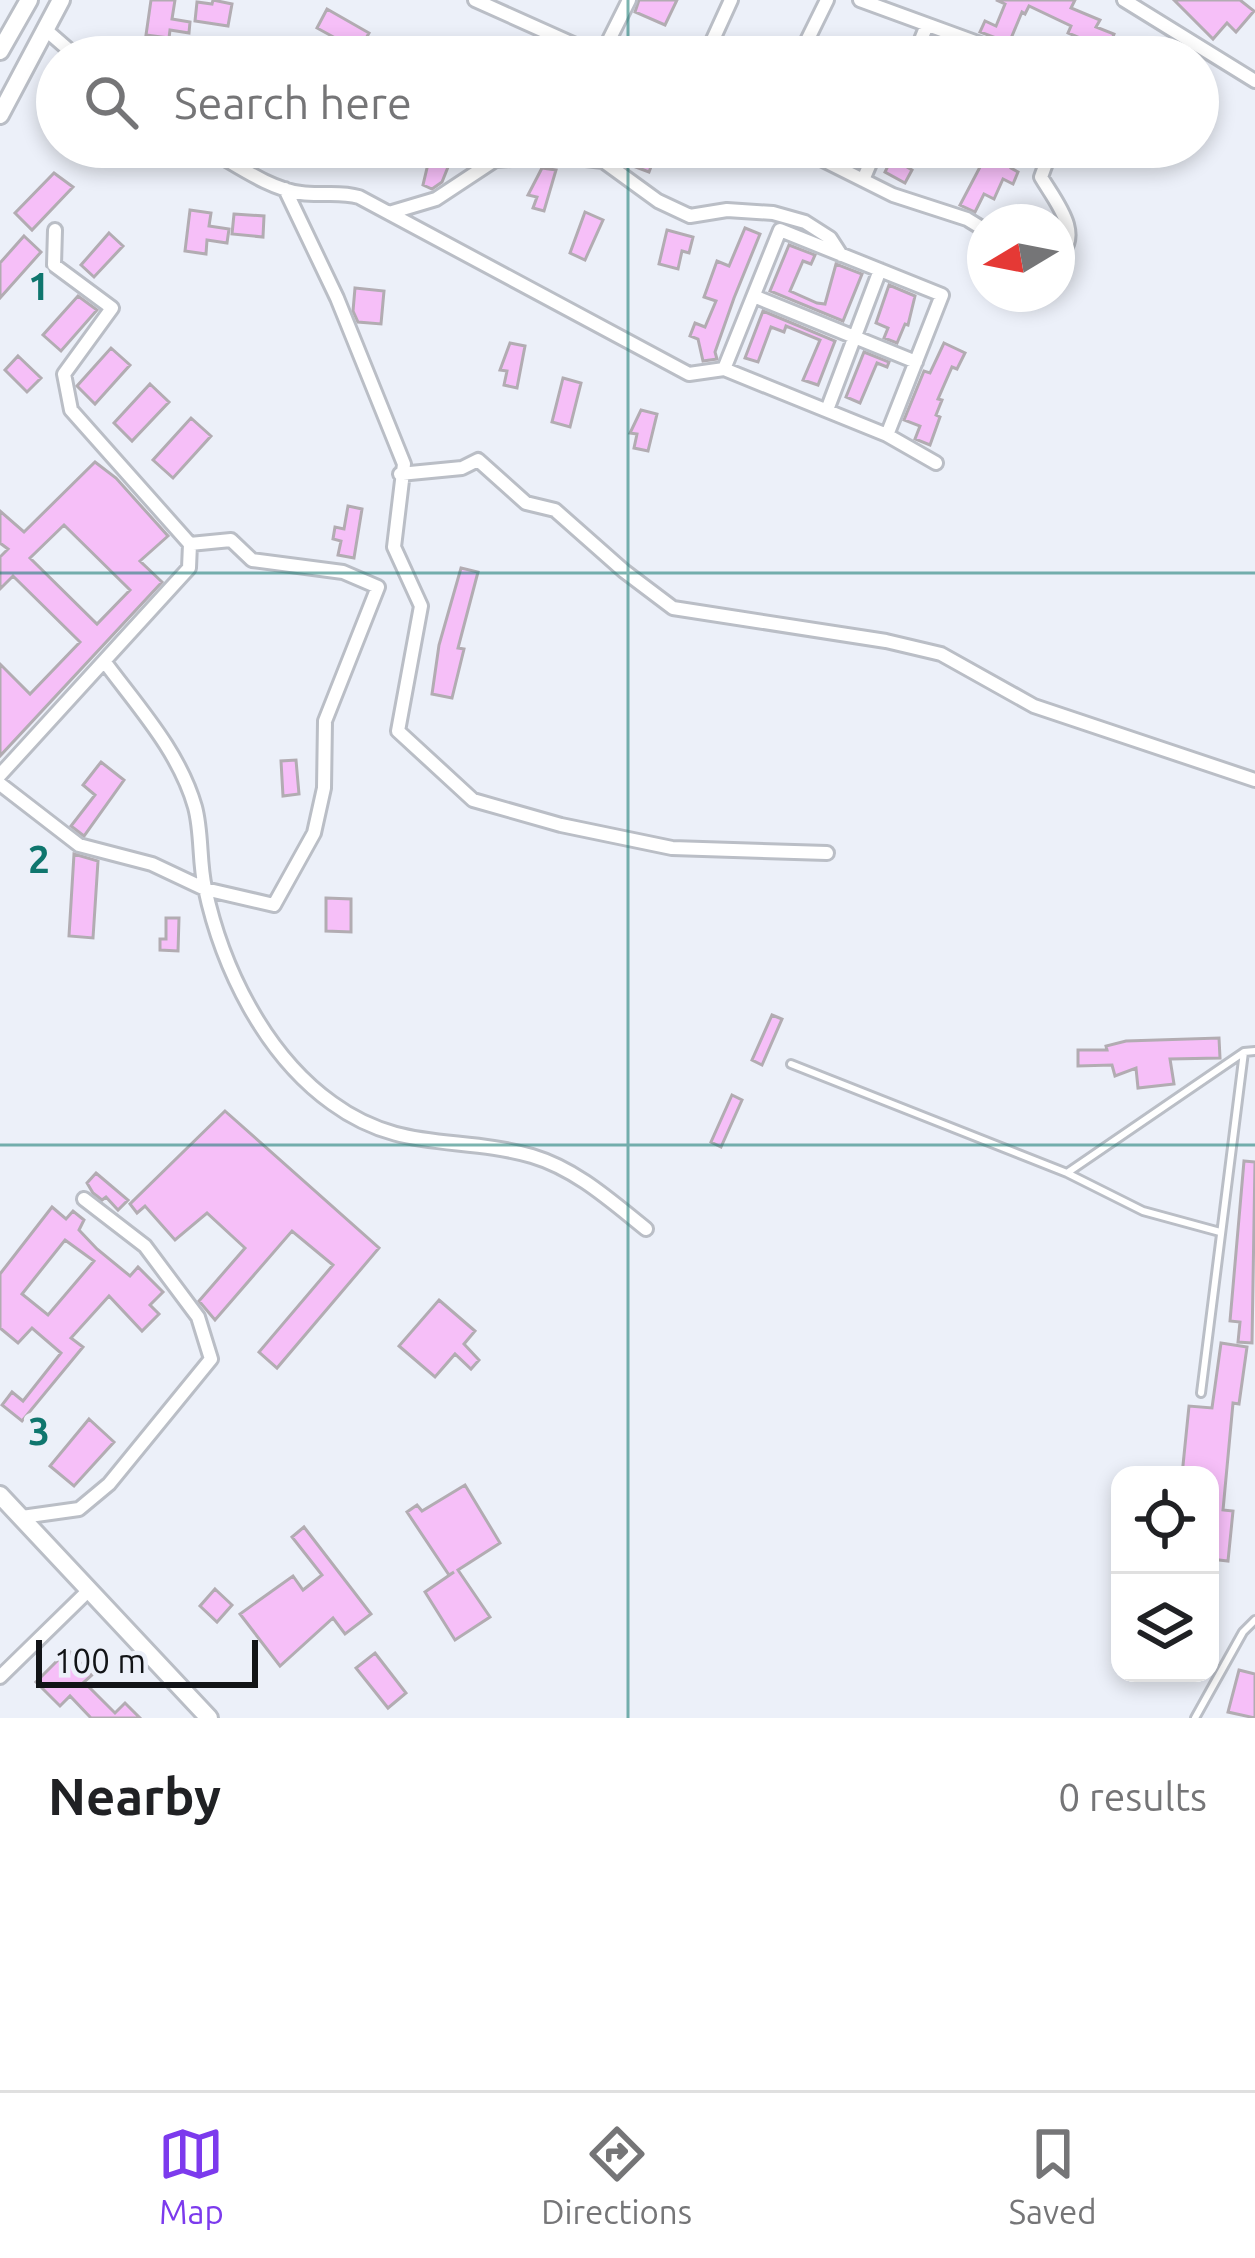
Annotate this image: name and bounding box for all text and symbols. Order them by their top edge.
search box [36,36,1219,168]
icon: search [78,69,144,135]
text: Search here [174,77,412,128]
north arrow [967,204,1075,312]
text: 1 [28,264,50,307]
text: 2 [28,837,50,880]
text: 3 [28,1409,50,1452]
map controls [1111,1466,1219,1682]
button: locate [1111,1466,1219,1574]
button: layers [1111,1574,1219,1682]
scale bar [36,1634,258,1687]
text: 100 m [54,1642,146,1679]
text: Nearby [48,1767,221,1825]
text: 0 results [1058,1775,1207,1818]
tab: Map [158,2121,224,2230]
tab: Directions [541,2121,692,2230]
tab: Saved [1009,2121,1097,2230]

